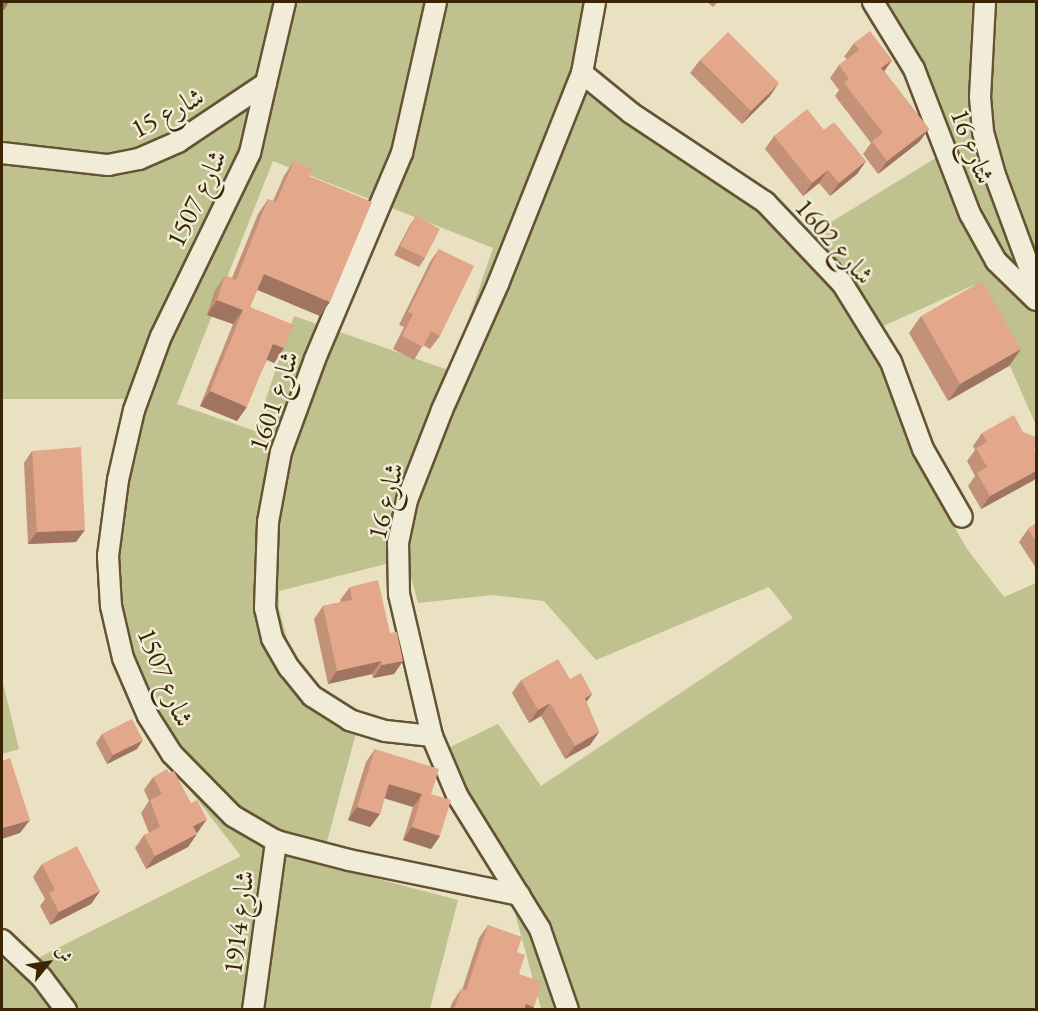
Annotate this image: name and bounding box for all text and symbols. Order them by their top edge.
street label: شارع 15 [125,79,209,145]
street label: شارع 16 [944,104,1002,188]
street label: شارع 1507 [159,144,233,252]
street label: شارع 1602 [789,191,881,291]
street label: شارع 1601 [241,347,305,455]
street label: شارع 16 [360,459,410,543]
street label: شارع 1507 [131,623,201,731]
street label: شارع 1914 [216,868,260,976]
north arrow [18,933,78,993]
text: ش [51,942,77,966]

